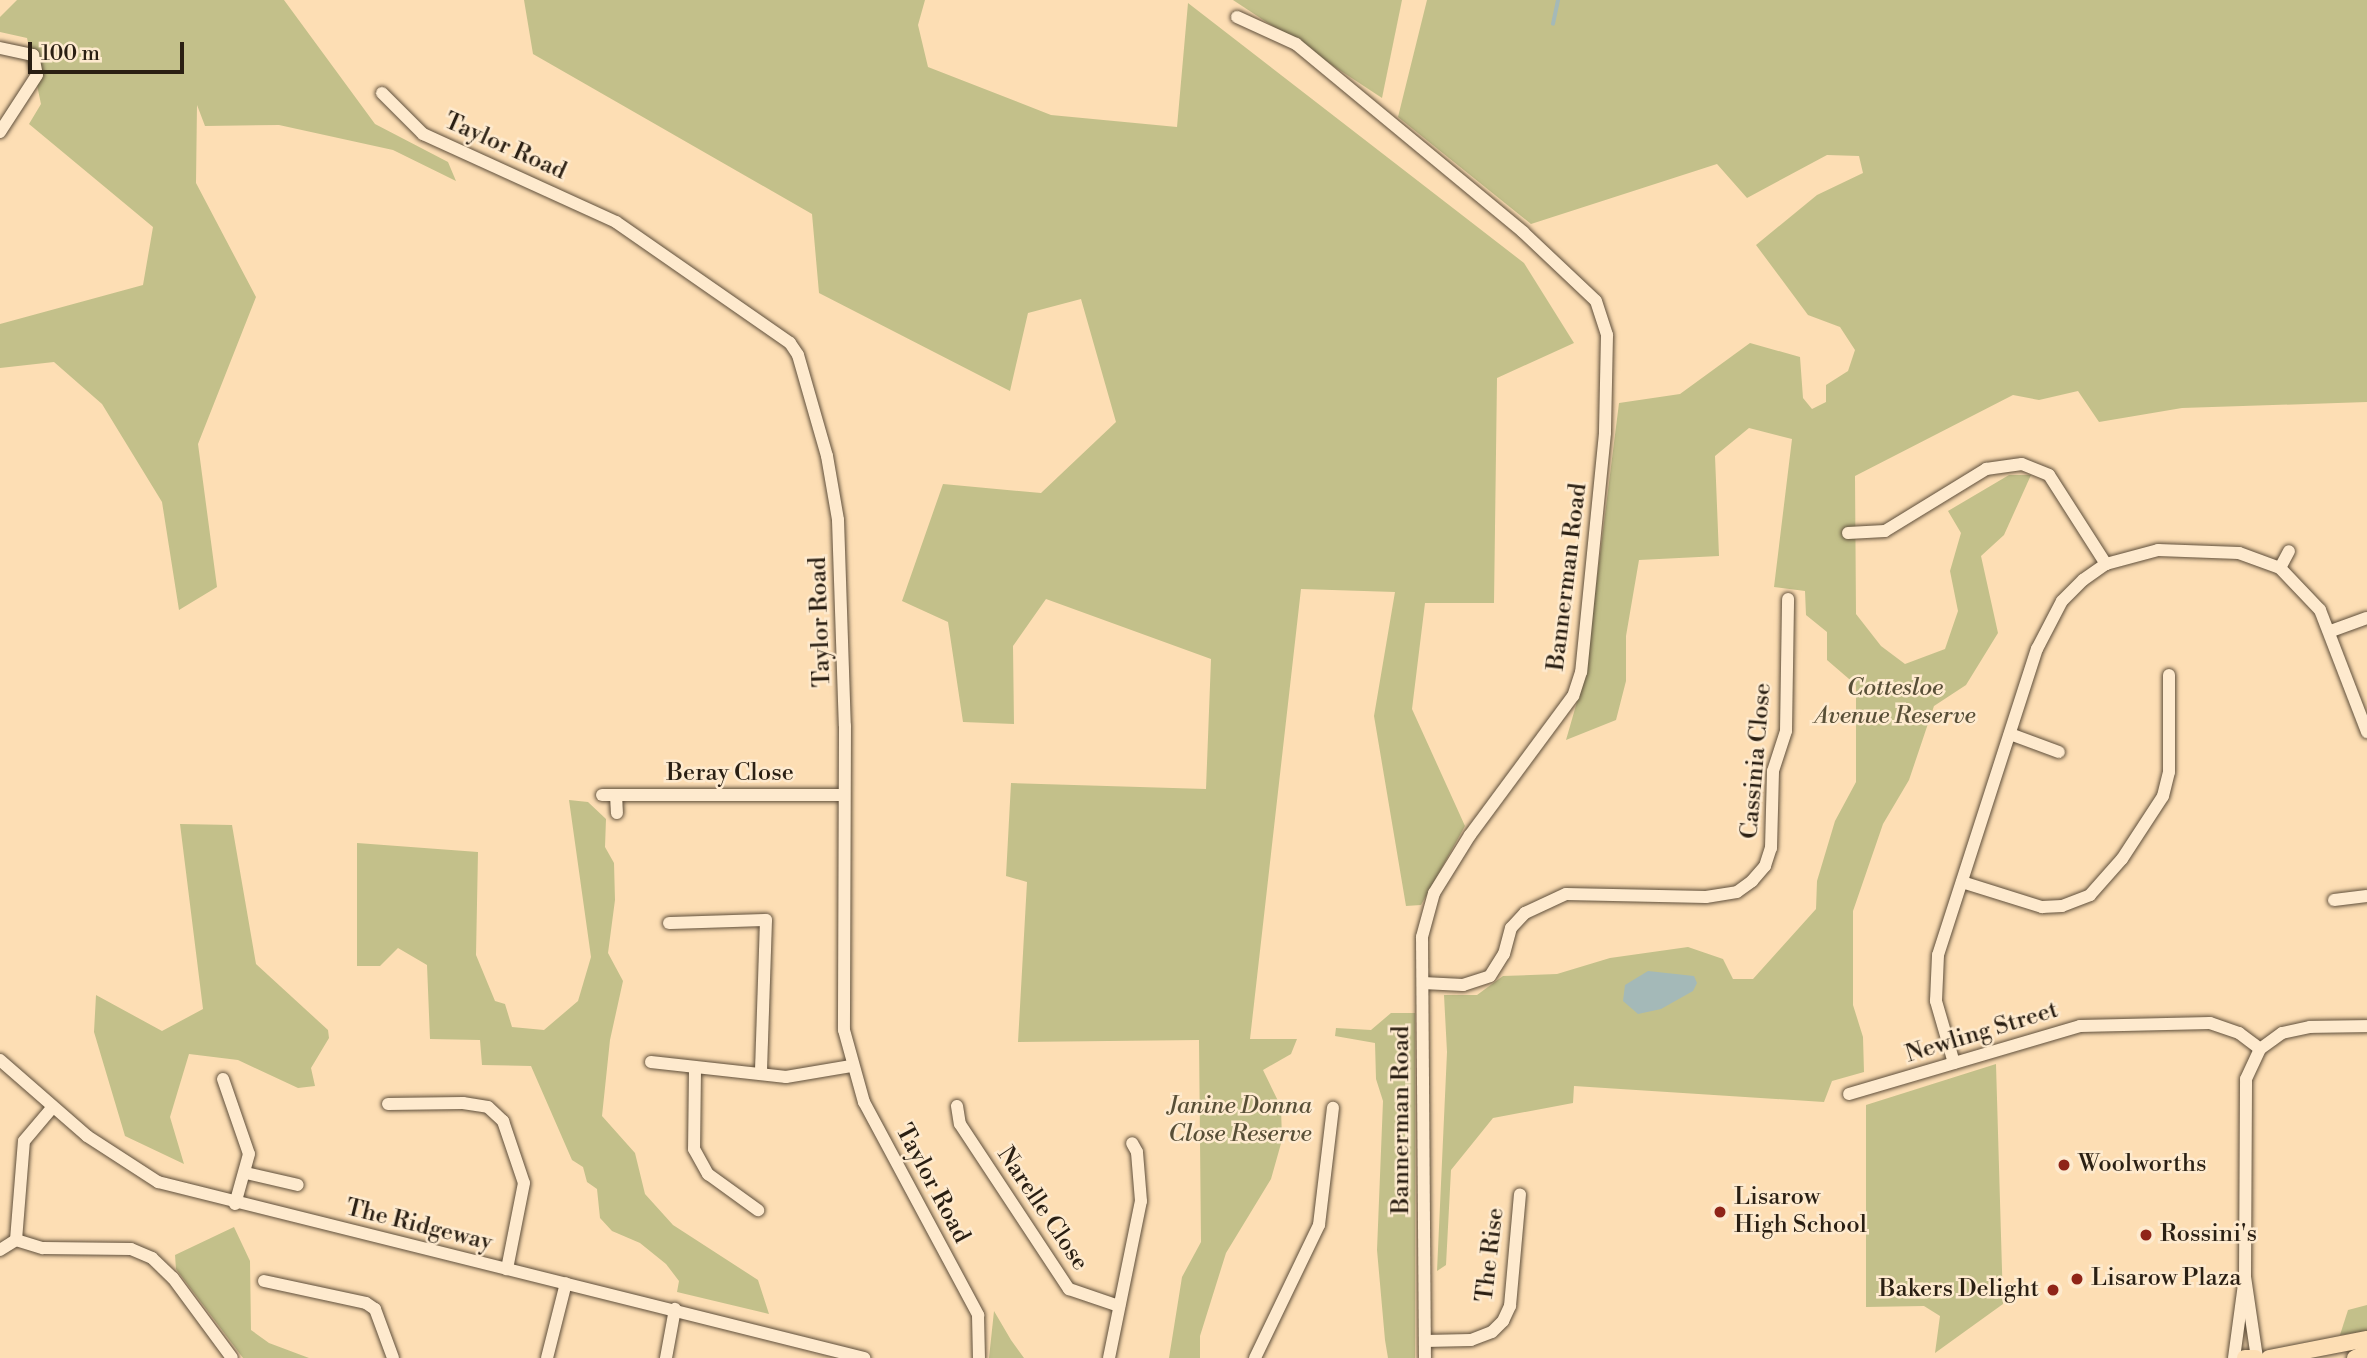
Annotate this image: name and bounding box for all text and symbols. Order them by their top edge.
scale bar [32,28,187,72]
text: 100 m [41,41,100,67]
street label: Taylor Road [439,107,571,187]
street label: Bannerman Road [1542,482,1594,672]
street label: Taylor Road [804,556,838,688]
park label: Cottesloe Avenue Reserve [1814,675,1976,731]
street label: Cassinia Close [1736,682,1778,840]
street label: Beray Close [666,760,794,788]
street label: Newling Street [1902,996,2062,1070]
street label: Bannerman Road [1388,1026,1416,1214]
park label: Janine Donna Close Reserve [1168,1093,1312,1149]
street label: Taylor Road [889,1120,975,1248]
street label: Narelle Close [990,1142,1094,1276]
place label: Woolworths [2078,1151,2207,1179]
marker: Woolworths [2056,1157,2072,1173]
place label: Lisarow High School [1734,1184,1867,1240]
street label: The Ridgeway [343,1194,495,1258]
marker: Lisarow High School [1712,1204,1728,1220]
street label: The Rise [1471,1206,1511,1304]
place label: Rossini's [2160,1221,2257,1249]
marker: Rossini's [2138,1227,2154,1243]
place label: Lisarow Plaza [2091,1265,2241,1293]
marker: Lisarow Plaza [2069,1271,2085,1287]
place label: Bakers Delight [1879,1276,2039,1304]
marker: Bakers Delight [2045,1282,2061,1298]

